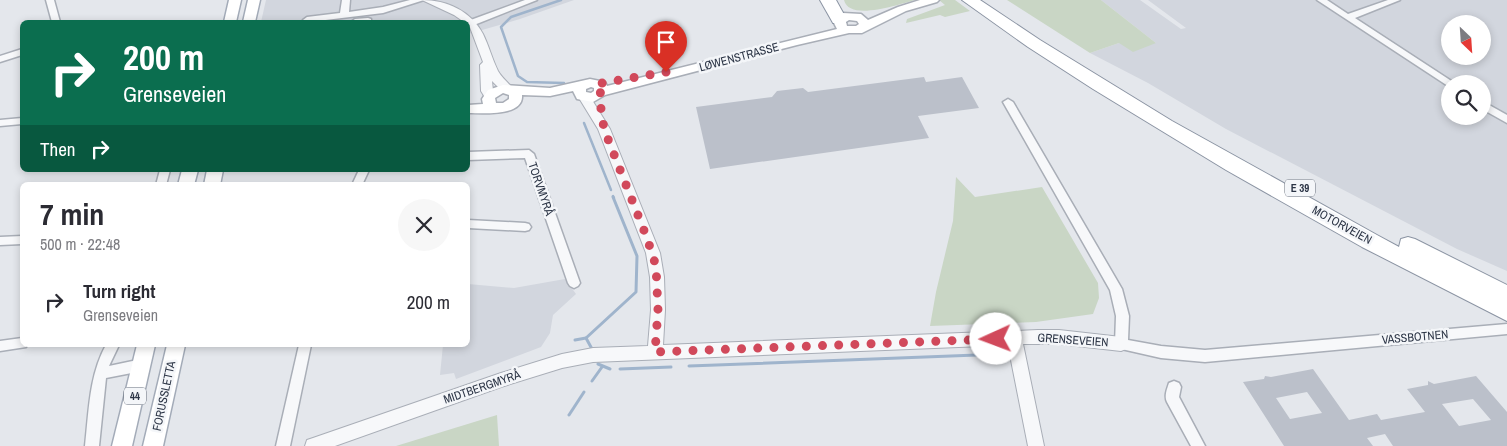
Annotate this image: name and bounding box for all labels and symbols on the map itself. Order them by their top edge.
north arrow [1441,15,1491,65]
pin [645,21,687,72]
street label: LØWENSTRASSE [697,39,781,75]
street label: TORVMYRÅ [524,160,558,218]
road number: E 39 [1285,180,1315,197]
street label: MOTORVEIEN [1309,202,1375,248]
position arrow [969,312,1021,364]
street label: VASSBOTNEN [1381,326,1449,348]
street label: GRENSEVEIEN [1037,330,1109,350]
street label: FORUSSLETTA [149,359,179,432]
street label: MIDTBERGMYRÅ [441,366,523,408]
road number: 44 [124,388,146,404]

